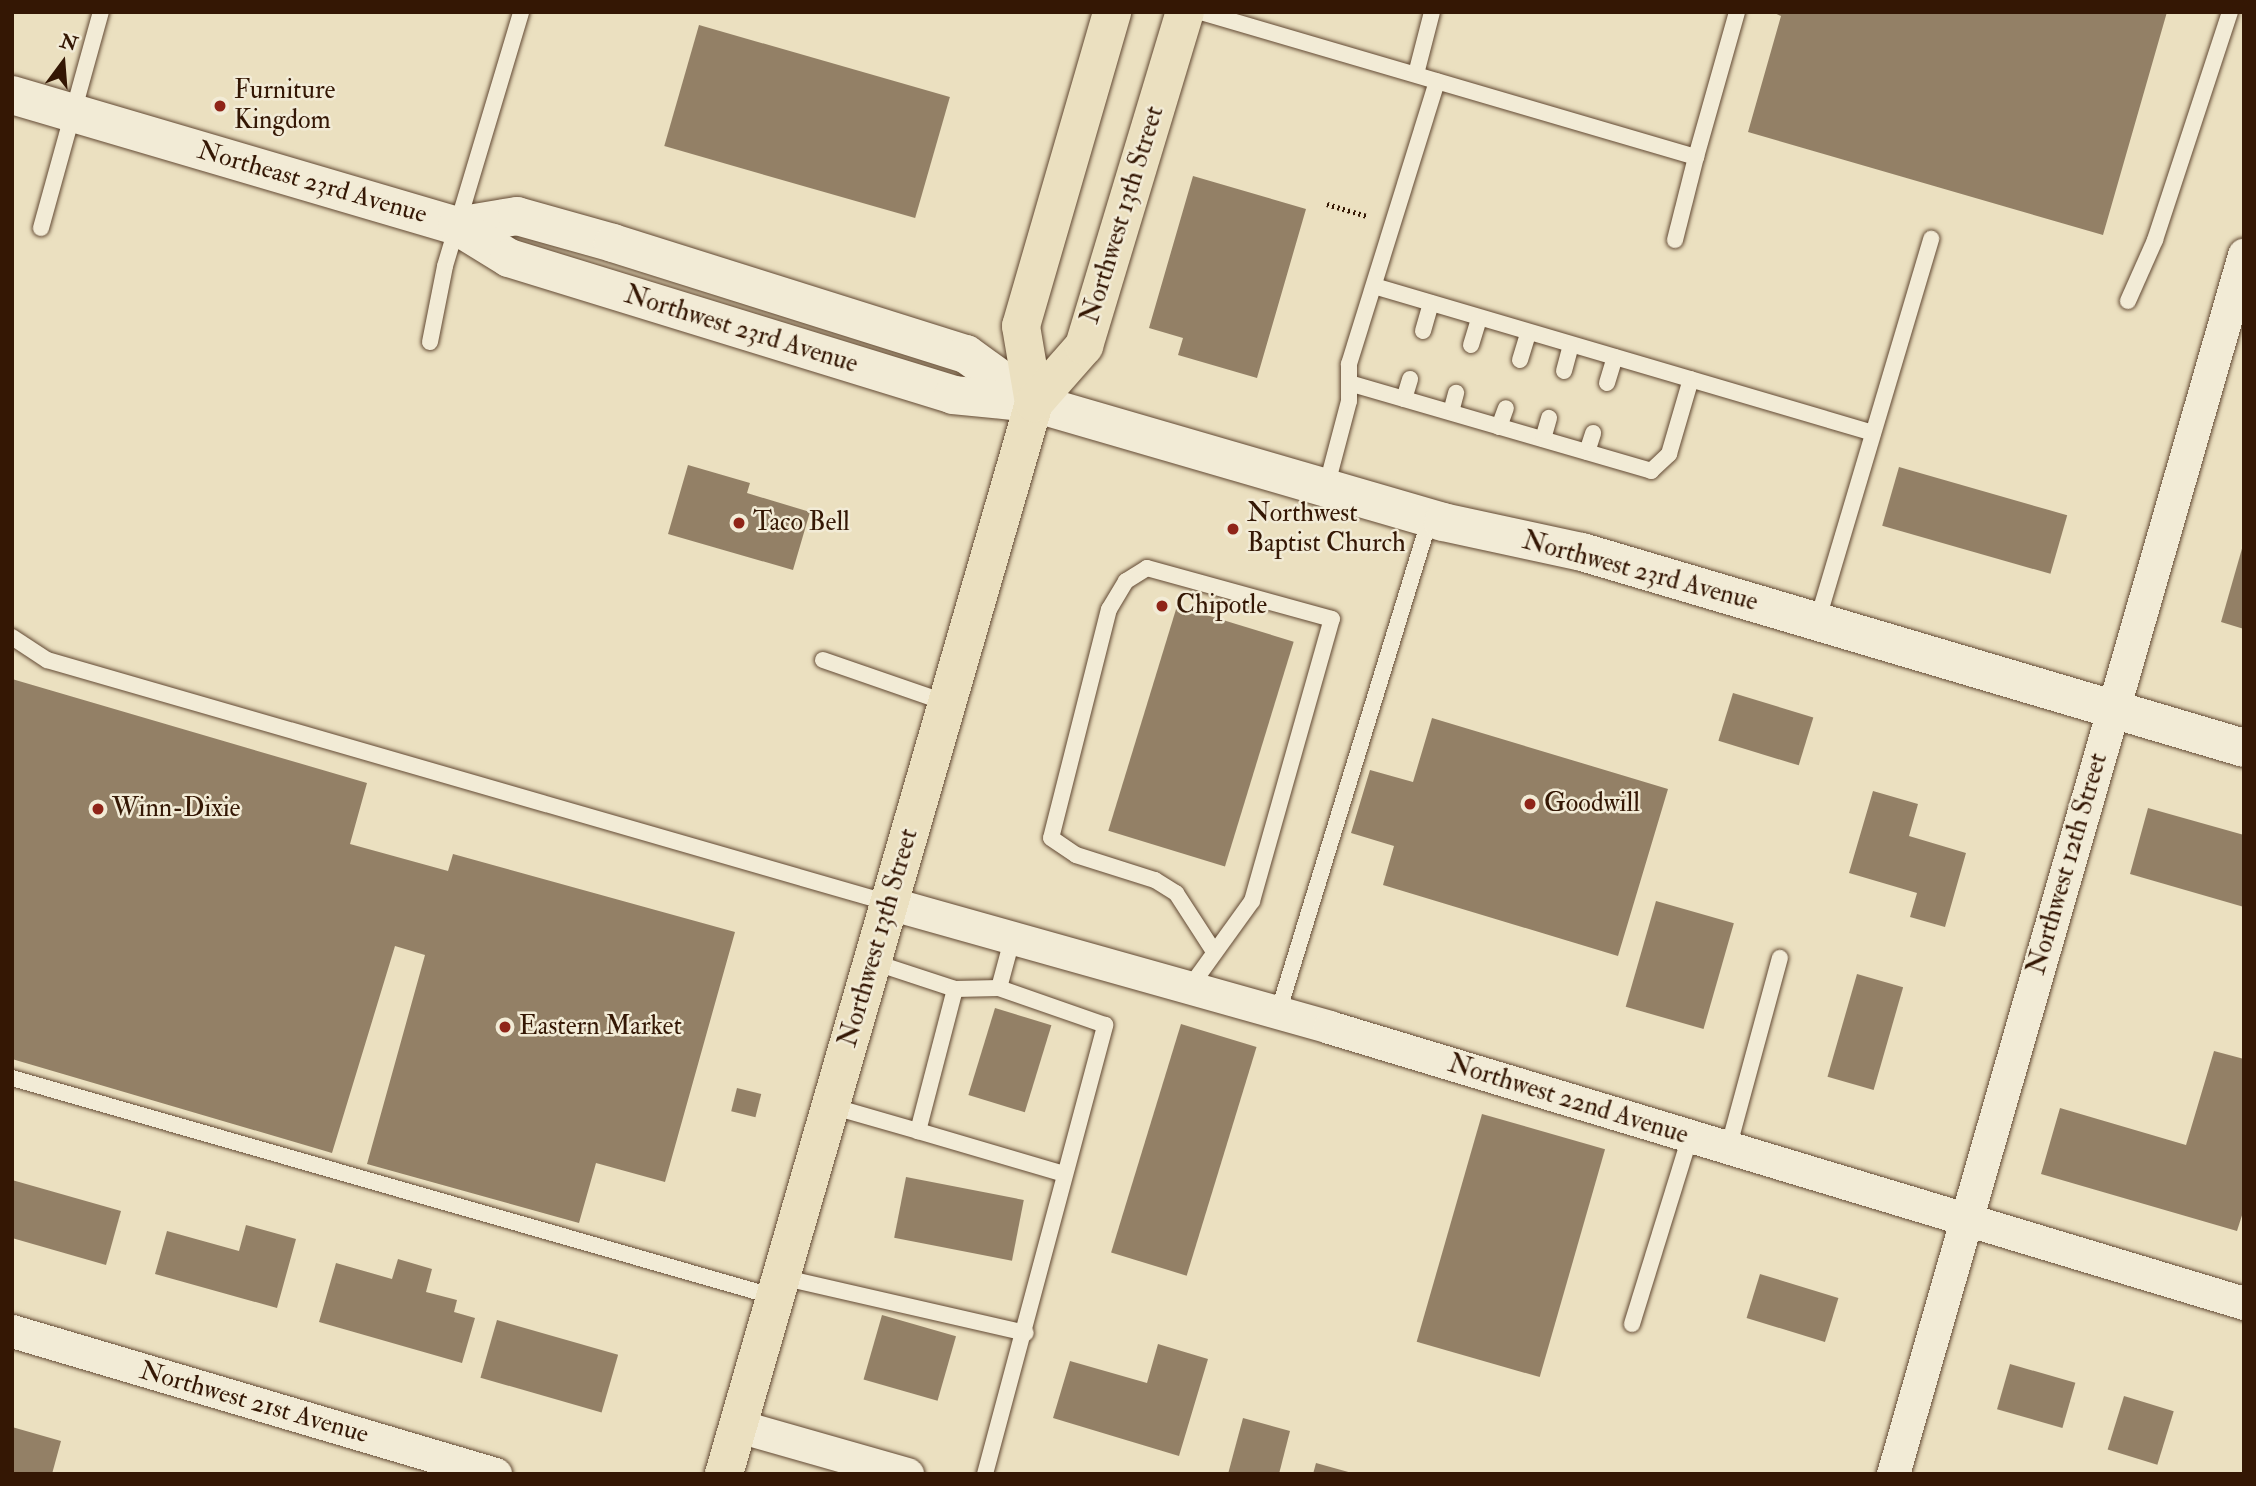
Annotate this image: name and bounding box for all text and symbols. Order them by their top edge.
north arrow [28,28,98,98]
text: N [57,29,80,57]
place label: Furniture Kingdom [234,75,335,136]
marker: Furniture Kingdom [212,98,228,114]
street label: Northwest 13th Street [1075,103,1171,327]
street label: Northeast 23rd Avenue [194,135,430,231]
street label: Northwest 23rd Avenue [621,280,861,380]
place label: Northwest Baptist Church [1247,498,1406,560]
place label: Taco Bell [753,507,850,539]
marker: Taco Bell [731,515,747,531]
marker: Northwest Baptist Church [1225,521,1241,537]
street label: Northwest 23rd Avenue [1519,526,1761,618]
place label: Chipotle [1176,590,1267,622]
marker: Chipotle [1154,598,1170,614]
street label: Northwest 12th Street [2021,750,2115,978]
place label: Goodwill [1544,788,1640,820]
place label: Winn-Dixie [112,793,240,825]
marker: Goodwill [1522,796,1538,812]
marker: Winn-Dixie [90,801,106,817]
street label: Northwest 13th Street [833,825,925,1051]
place label: Eastern Market [519,1011,682,1043]
marker: Eastern Market [497,1019,513,1035]
street label: Northwest 22nd Avenue [1444,1049,1692,1151]
street label: Northwest 21st Avenue [136,1355,372,1451]

